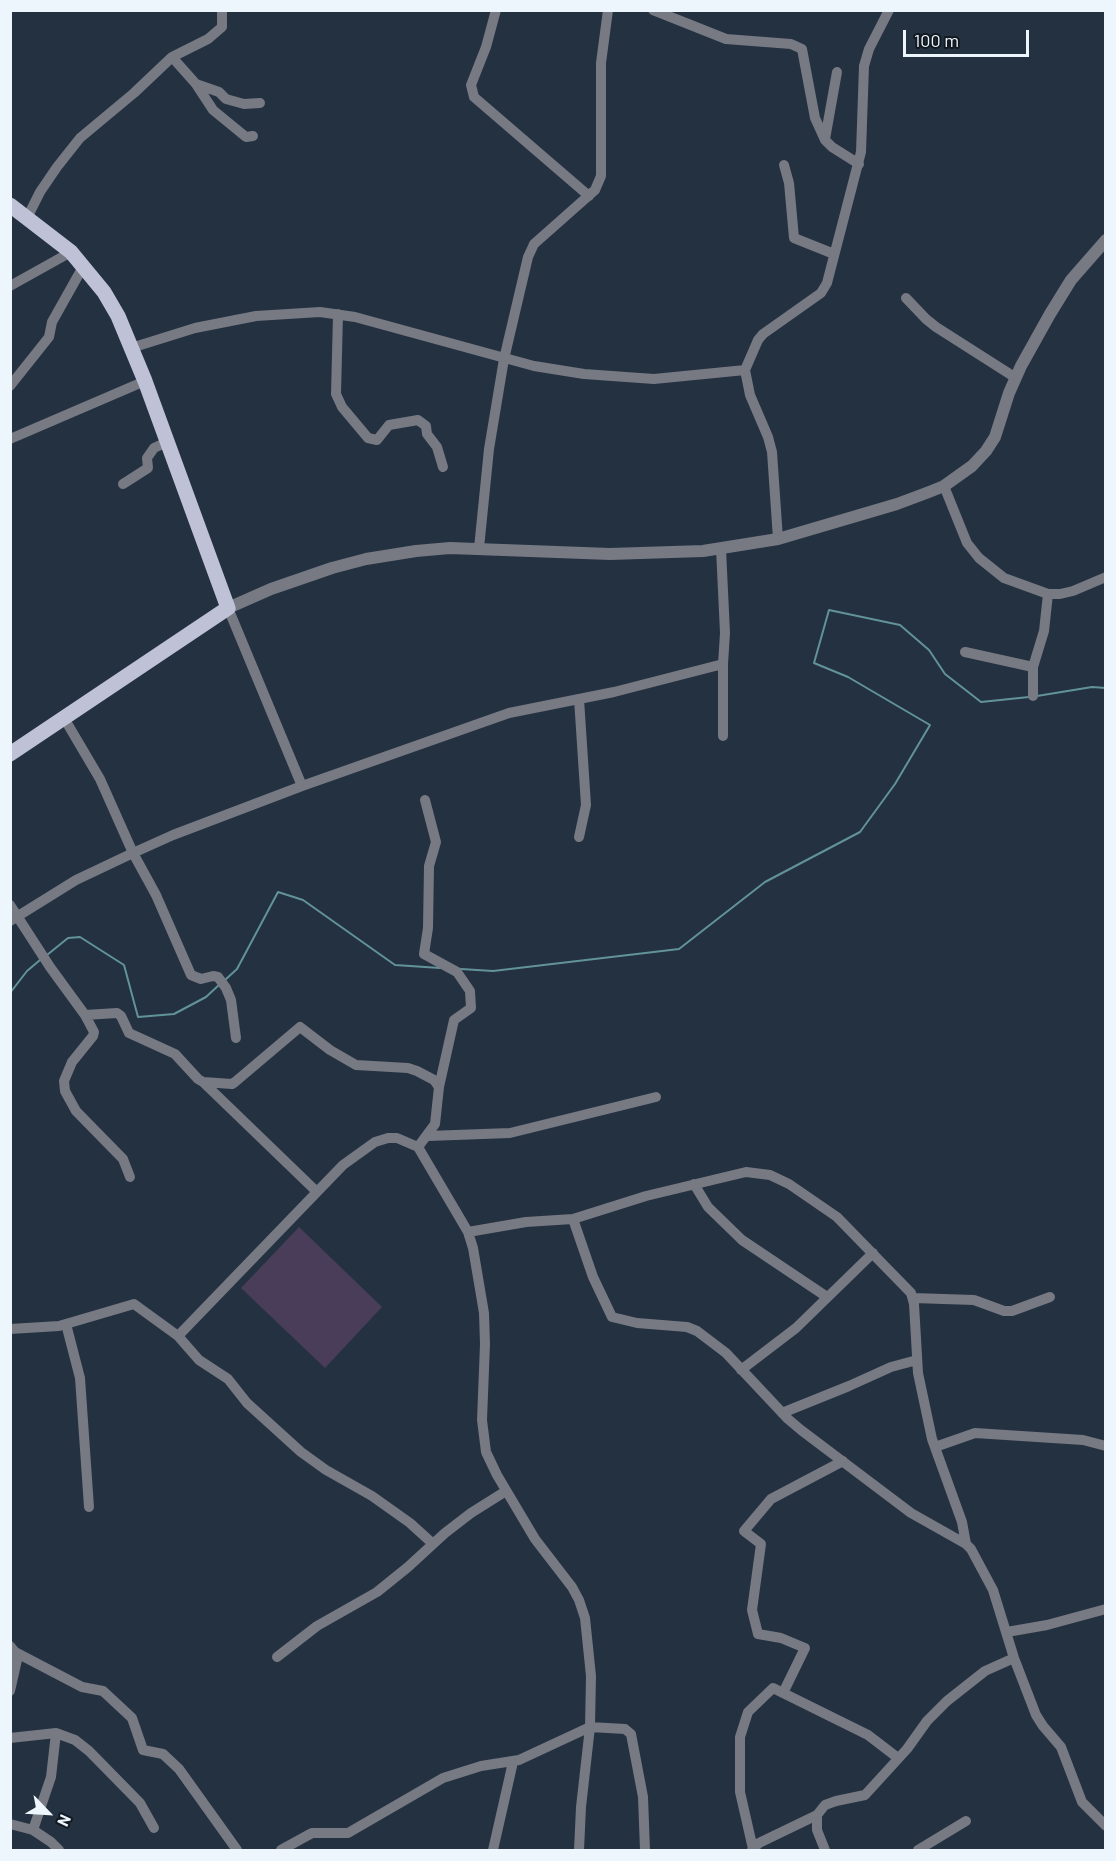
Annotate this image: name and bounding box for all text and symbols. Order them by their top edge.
scale bar [906,18,1032,56]
text: 100 m [914,29,959,51]
north arrow [18,1783,78,1843]
text: N [54,1812,76,1830]

